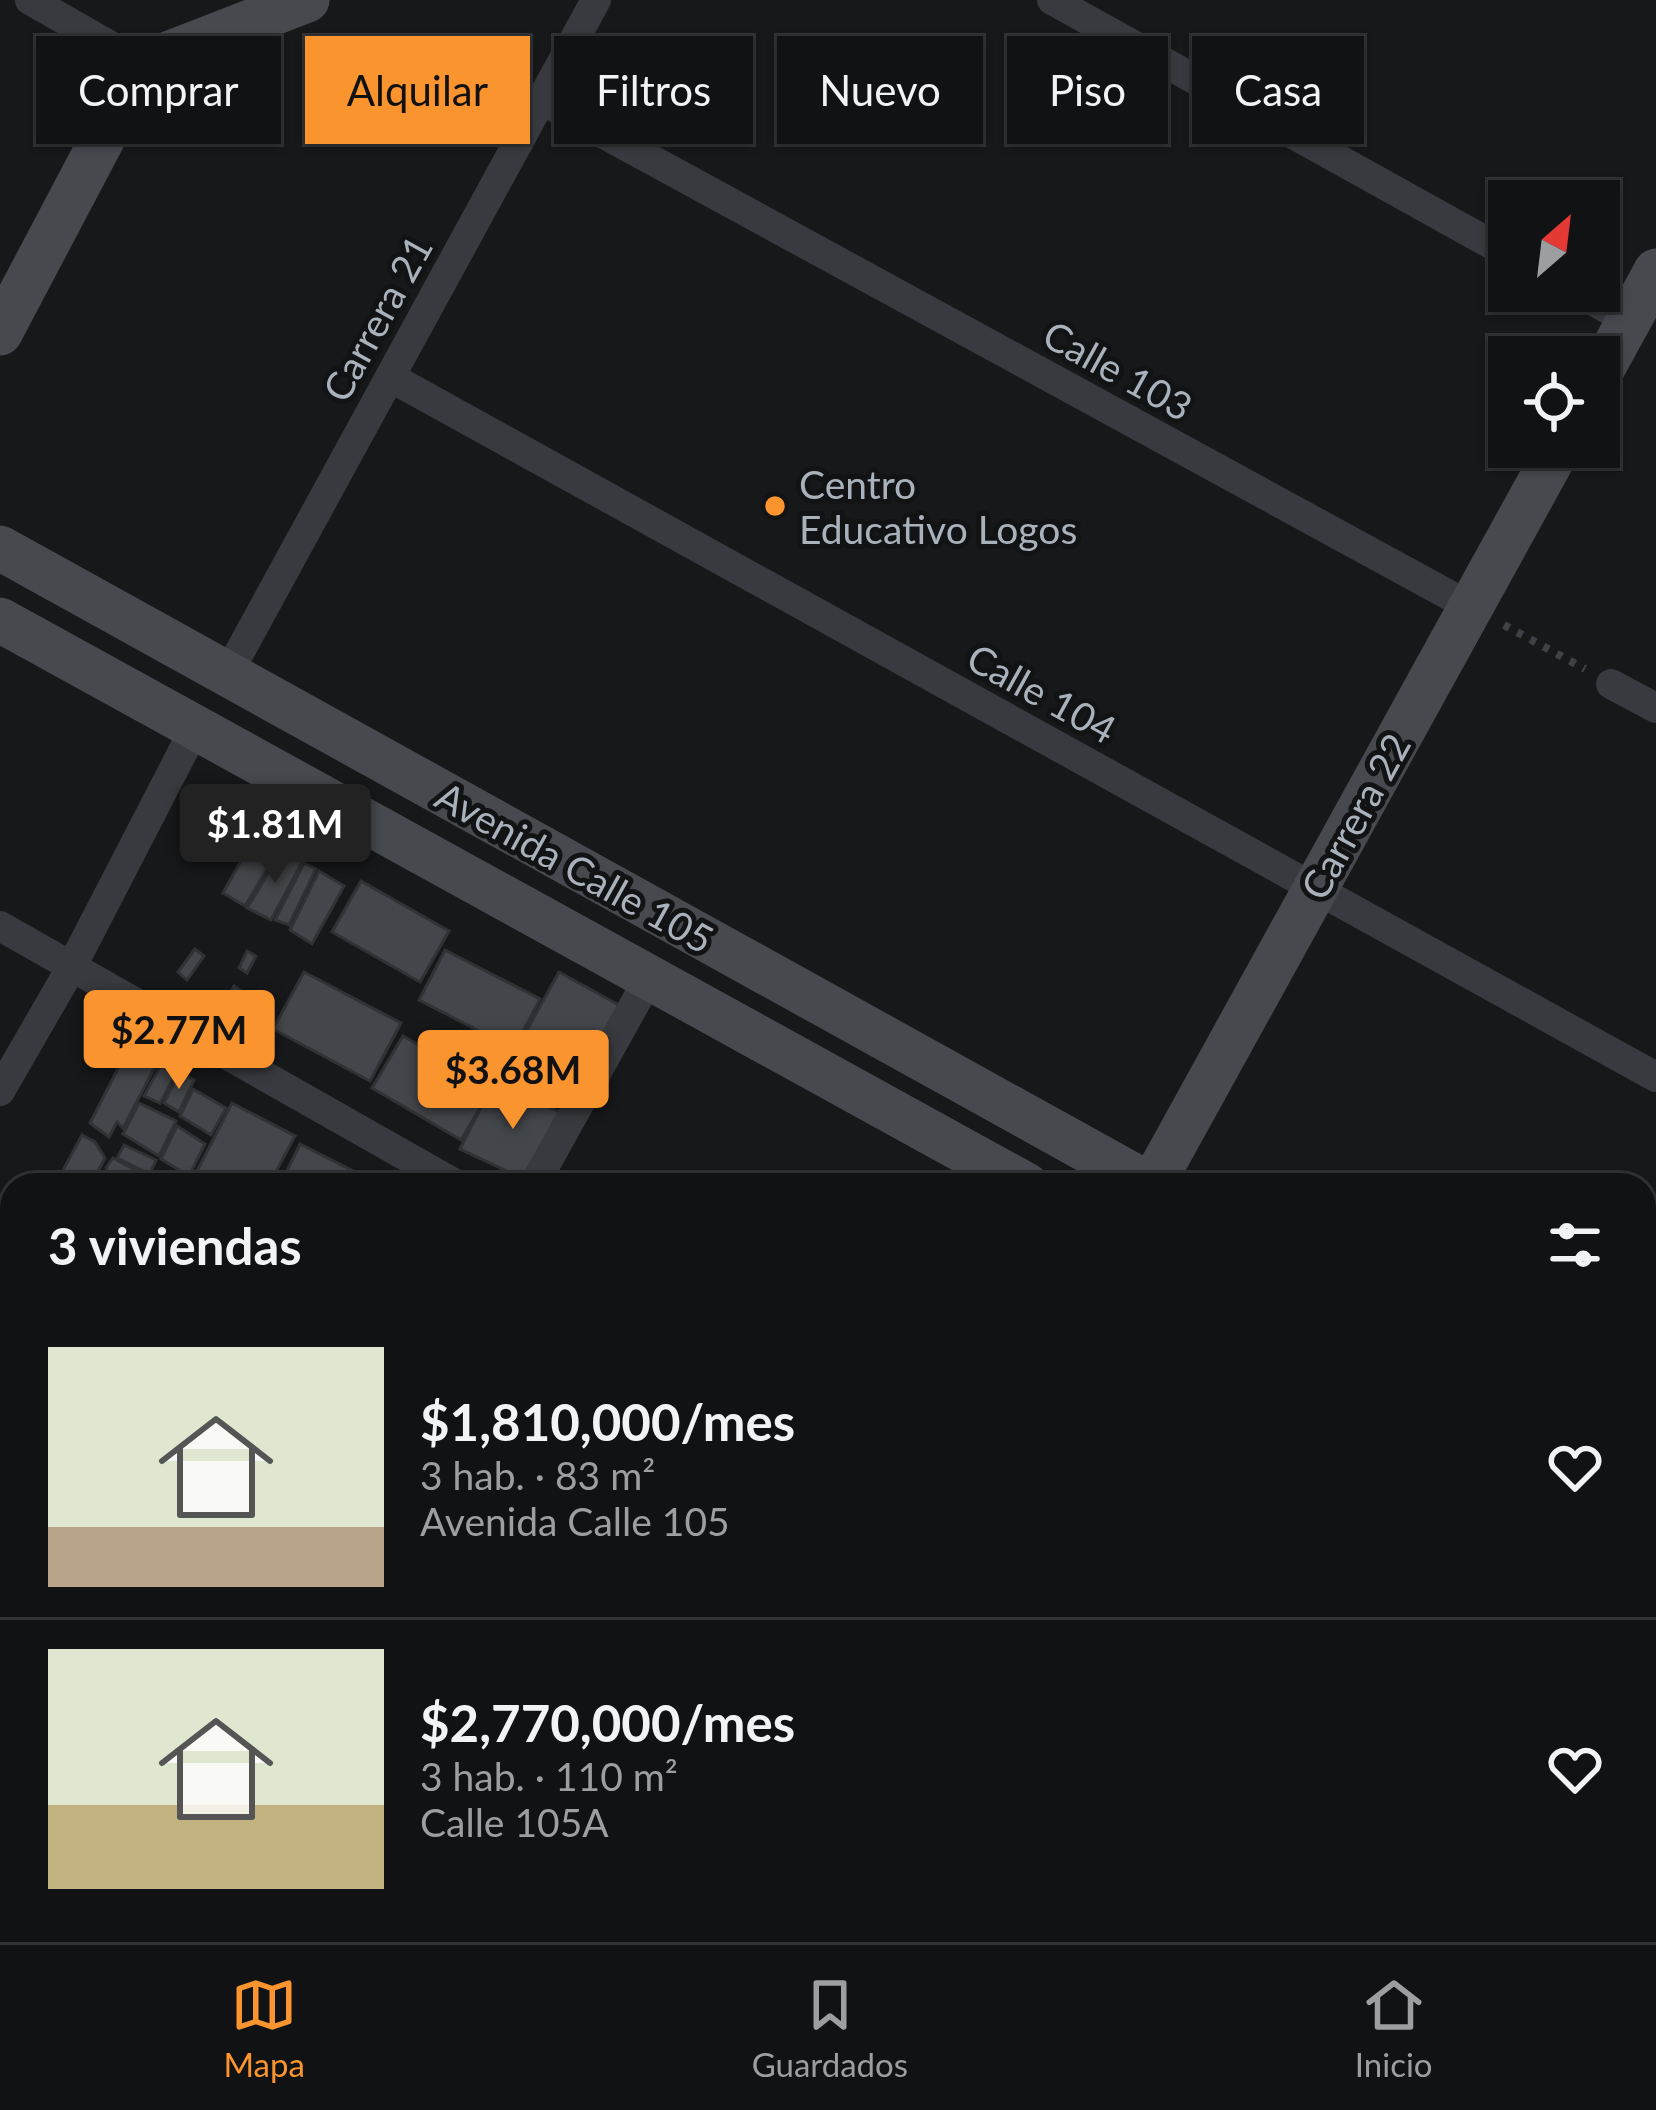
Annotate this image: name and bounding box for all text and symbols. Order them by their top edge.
chip: Comprar [36,36,281,144]
chip: Alquilar [305,36,530,144]
chip: Filtros [554,36,753,144]
chip: Nuevo [777,36,983,144]
chip: Piso [1007,36,1168,144]
chip: Casa [1192,36,1364,144]
north arrow [1488,180,1620,312]
map controls [1488,180,1620,468]
street label: Carrera 21 [313,227,441,409]
street label: Calle 103 [1036,311,1200,429]
button: locate [1488,336,1620,468]
place label: Centro Educativo Logos [799,461,1077,552]
marker: Centro Educativo Logos [762,493,788,519]
street label: Calle 104 [960,634,1124,752]
street label: Carrera 22 [1291,725,1419,907]
street label: Avenida Calle 105 [428,772,722,962]
pin: $1.81M [177,784,373,886]
text: $1.81M [207,800,343,846]
pin: $2.77M [81,990,277,1092]
text: $2.77M [111,1006,247,1052]
pin: $3.68M [415,1030,611,1132]
text: $3.68M [445,1046,581,1092]
icon: filters [1542,1212,1608,1278]
text: 3 viviendas [48,1215,302,1276]
text: $1,810,000/mes [420,1391,795,1452]
icon: home [144,1395,288,1539]
icon: heart [1542,1434,1608,1500]
text: 3 hab. · 83 m² [420,1452,655,1498]
text: Avenida Calle 105 [420,1498,730,1544]
text: $2,770,000/mes [420,1692,795,1753]
icon: home [144,1697,288,1841]
icon: heart [1542,1736,1608,1802]
text: 3 hab. · 110 m² [420,1753,678,1799]
text: Calle 105A [420,1799,609,1845]
tab: Mapa [223,1972,305,2084]
tab: Guardados [752,1972,908,2084]
tab: Inicio [1355,1972,1433,2084]

